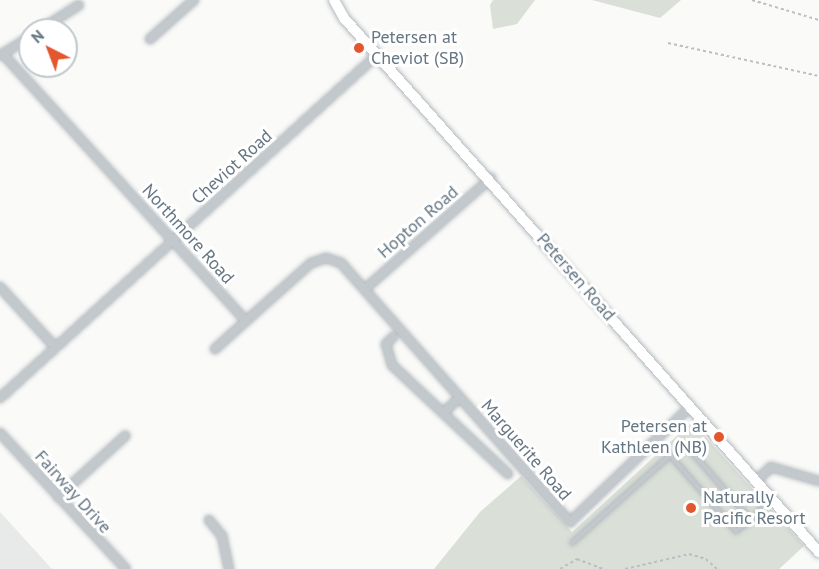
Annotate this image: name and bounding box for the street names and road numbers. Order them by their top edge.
street label: Cheviot Road [187,125,277,209]
street label: Northmore Road [138,180,238,288]
street label: Hopton Road [373,181,463,263]
street label: Petersen Road [532,229,620,325]
street label: Marguerite Road [476,395,576,505]
street label: Fairway Drive [30,446,116,538]

